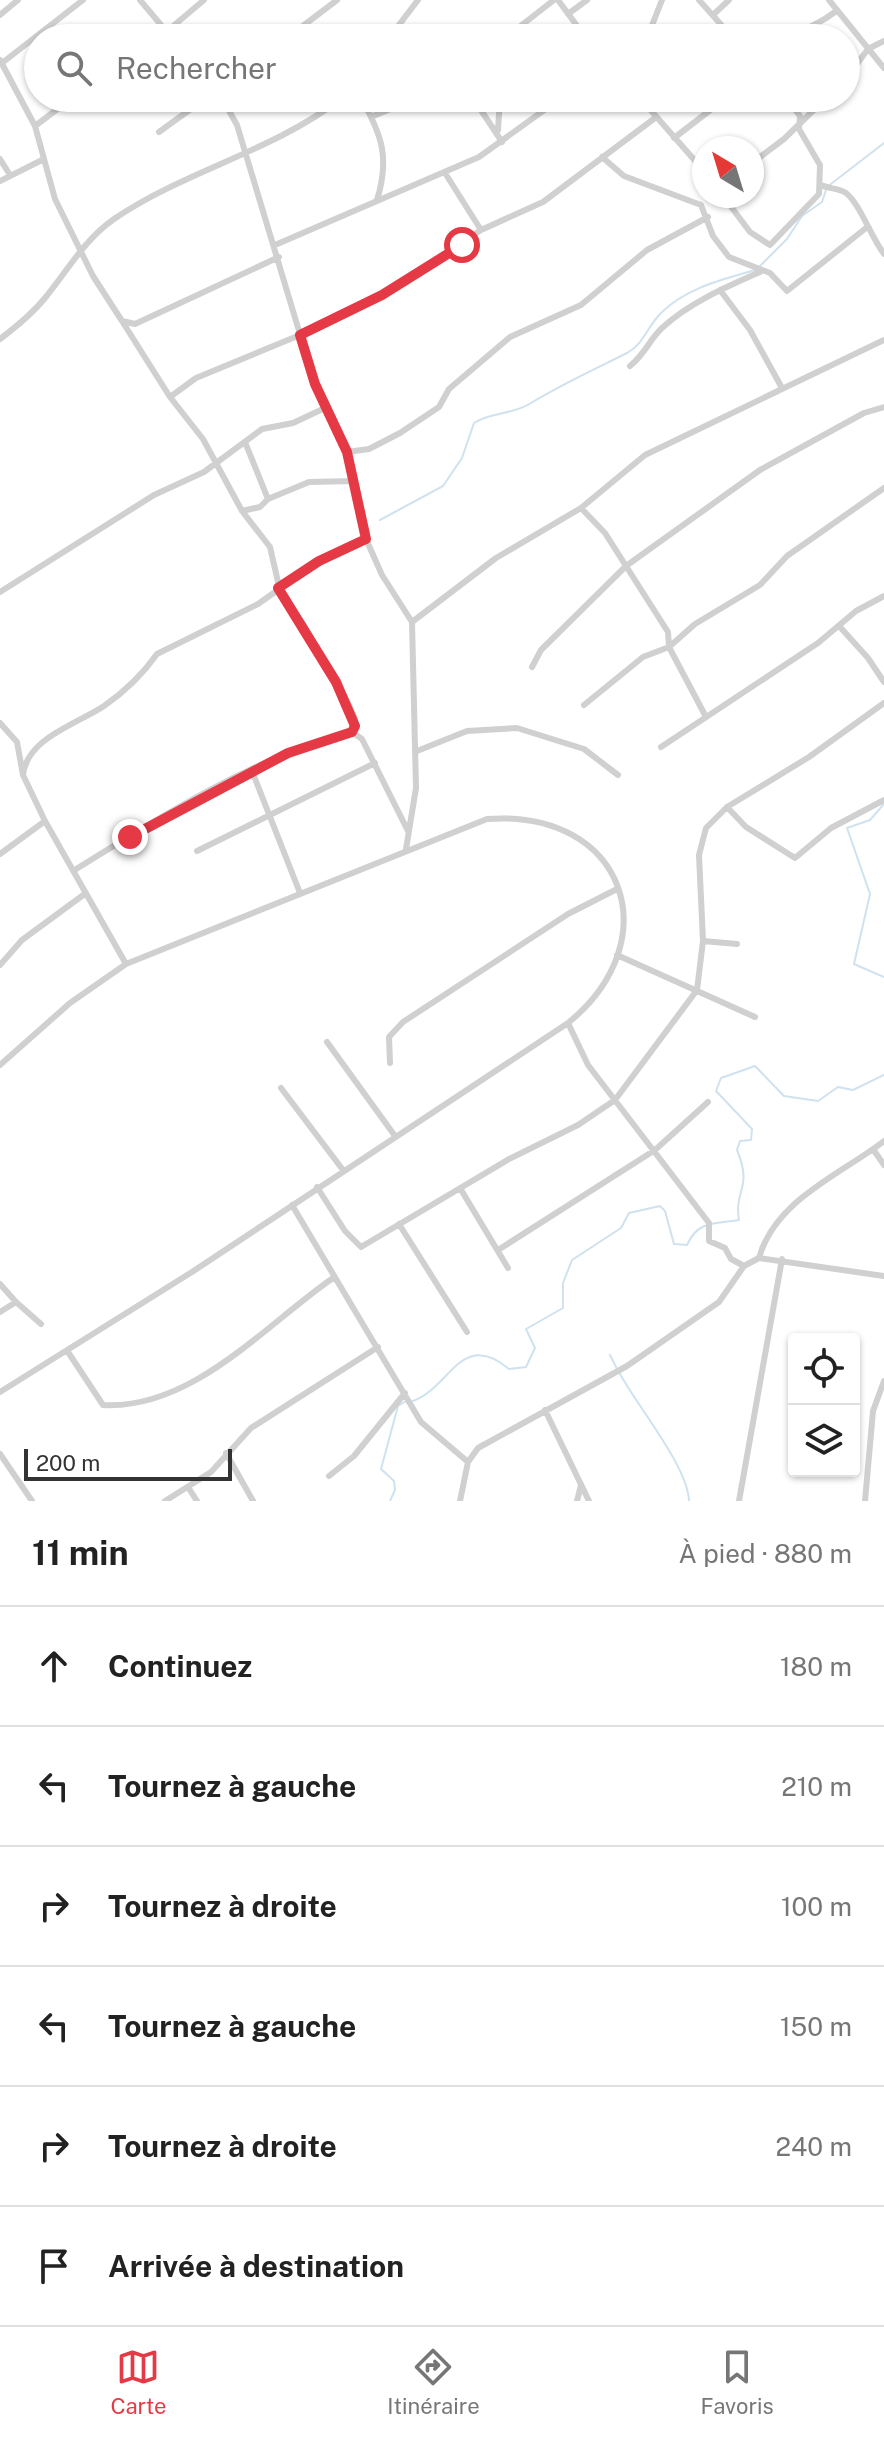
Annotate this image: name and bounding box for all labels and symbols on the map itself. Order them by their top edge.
north arrow [692,136,764,208]
route start [444,227,480,263]
route end [112,819,148,855]
scale bar [24,1445,232,1481]

